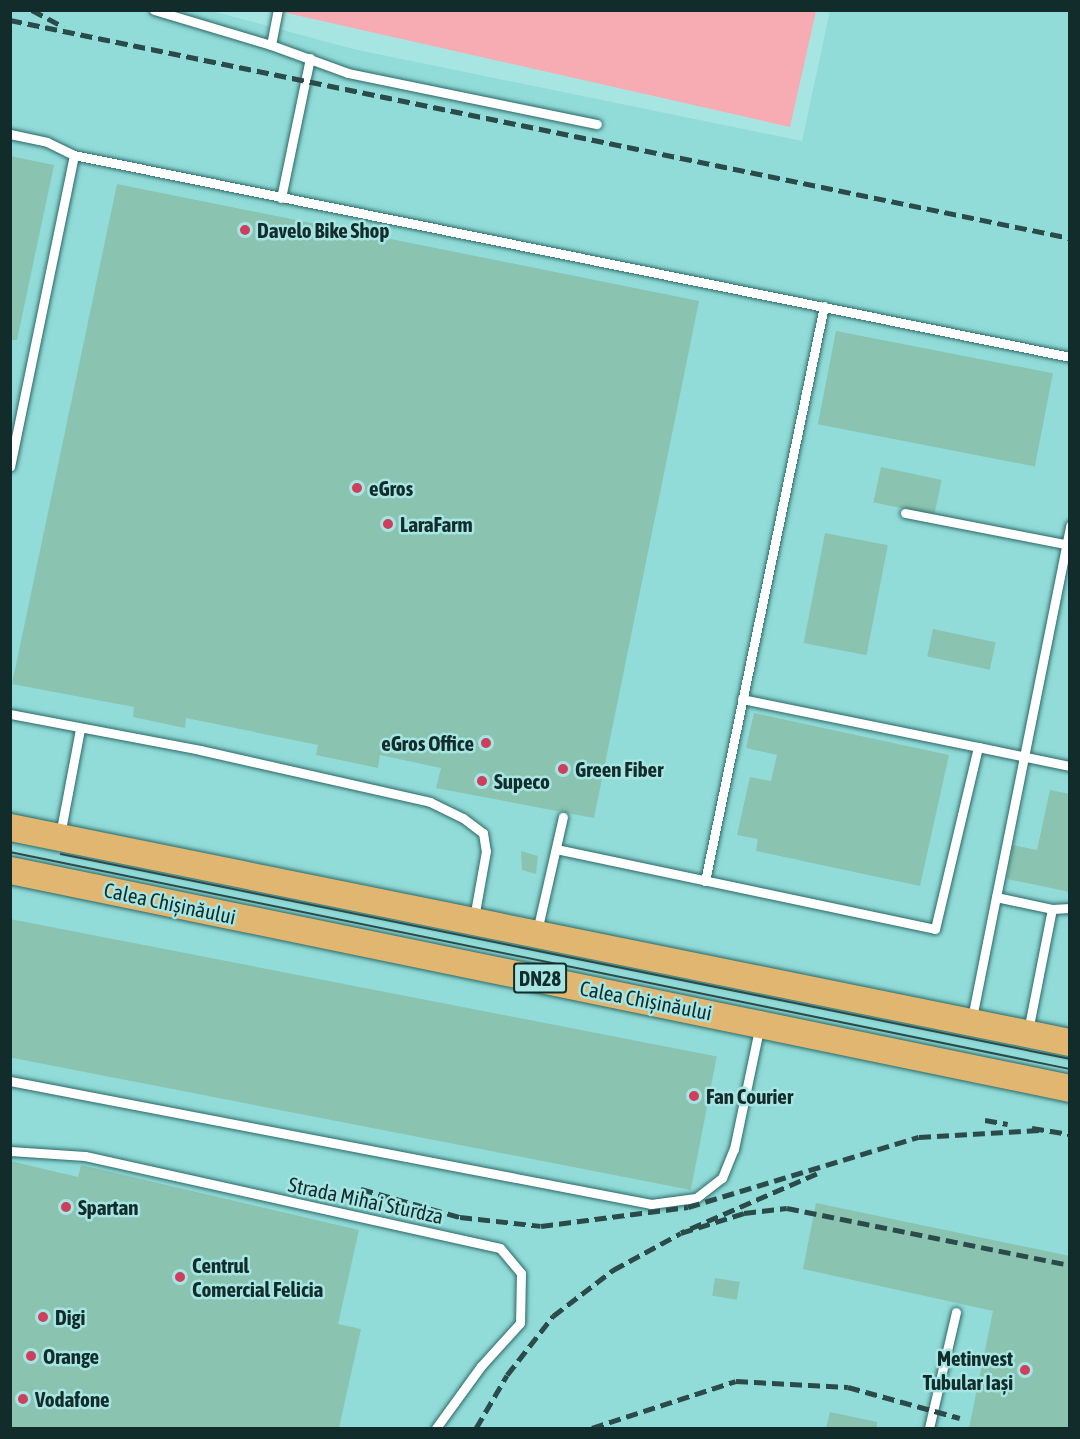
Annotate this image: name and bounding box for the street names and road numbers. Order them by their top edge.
street label: Calea Chișinăului [102,877,238,929]
road number: DN28 [513,961,567,995]
street label: Calea Chișinăului [578,975,714,1025]
street label: Strada Mihai Sturdza [286,1171,446,1229]

